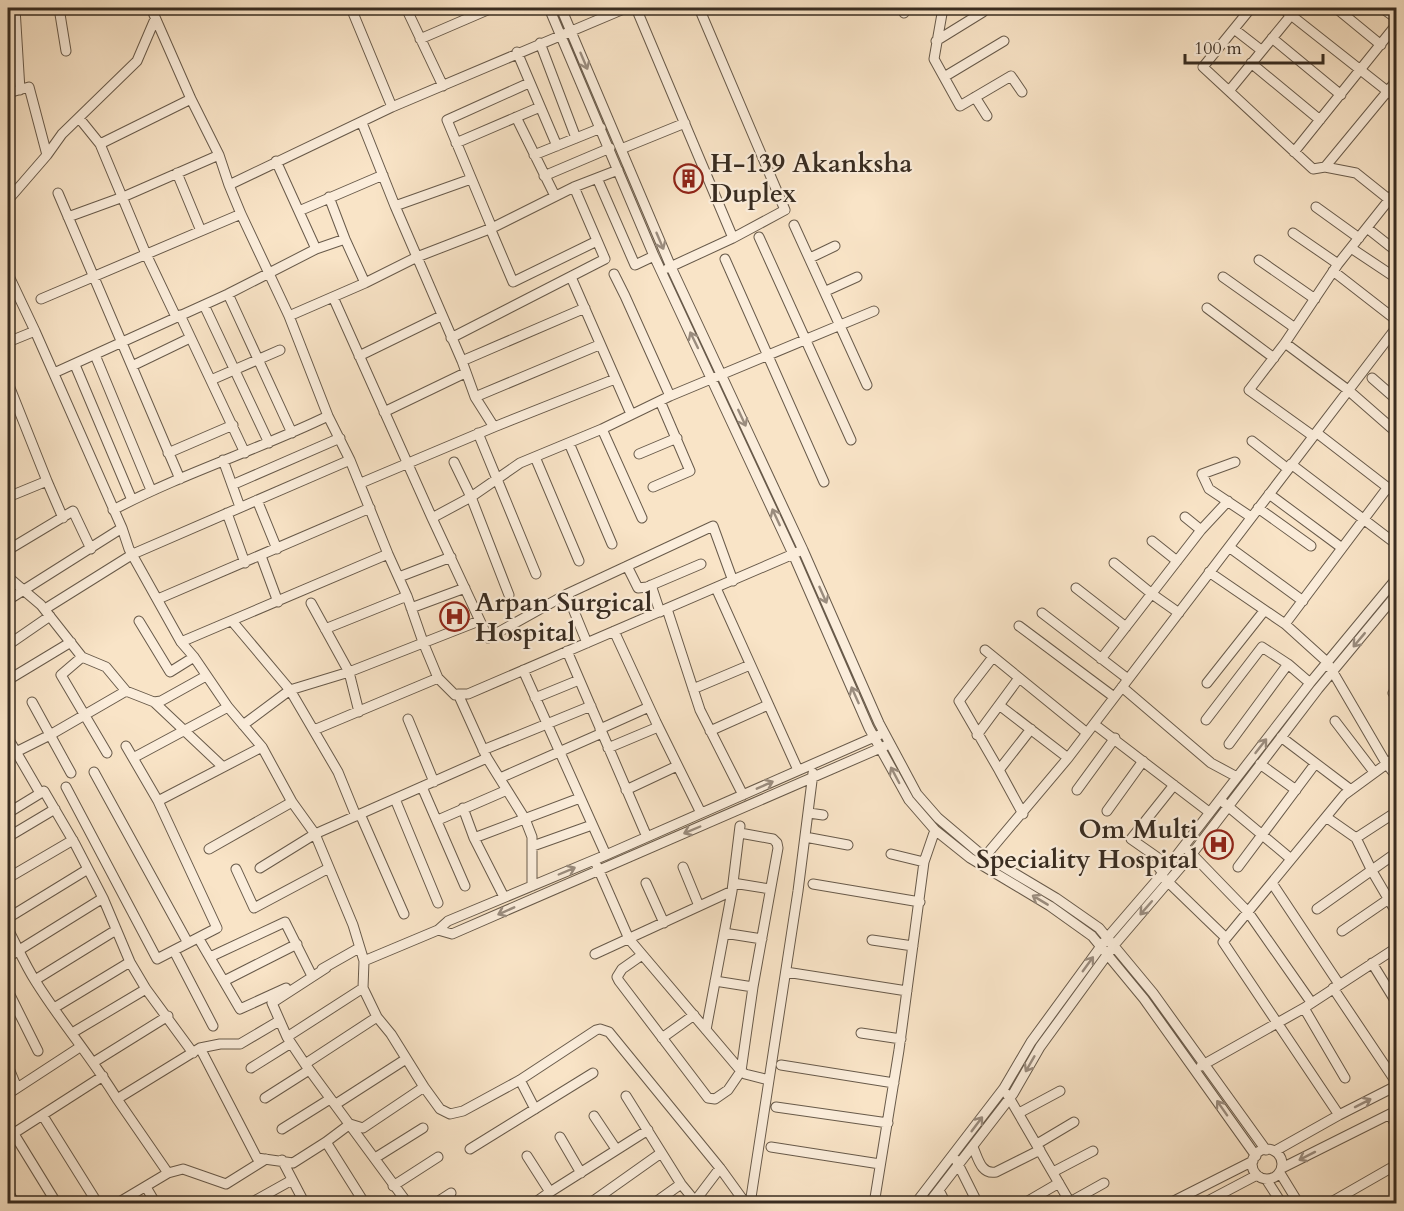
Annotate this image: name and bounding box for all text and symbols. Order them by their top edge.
scale bar [1185,27,1323,65]
text: 100 m [1194,36,1242,61]
one-way arrow [579,51,590,70]
place label: H-139 Akanksha Duplex [710,146,913,211]
building icon: H-139 Akanksha Duplex [673,162,705,194]
one-way arrow [655,232,666,250]
one-way arrow [688,331,700,349]
one-way arrow [737,408,748,426]
one-way arrow [770,508,782,526]
place label: Arpan Surgical Hospital [475,585,653,650]
one-way arrow [817,586,829,604]
hospital icon: Arpan Surgical Hospital [438,601,470,633]
one-way arrow [1352,632,1366,647]
one-way arrow [849,687,860,705]
one-way arrow [1254,738,1267,754]
one-way arrow [889,766,900,784]
one-way arrow [755,779,773,790]
place label: Om Multi Speciality Hospital [976,812,1198,877]
one-way arrow [684,824,702,836]
hospital icon: Om Multi Speciality Hospital [1203,828,1235,860]
one-way arrow [557,865,575,876]
one-way arrow [1032,894,1049,906]
one-way arrow [1140,900,1153,916]
one-way arrow [498,905,516,917]
one-way arrow [1082,957,1094,973]
one-way arrow [1024,1055,1036,1072]
one-way arrow [1354,1097,1371,1109]
one-way arrow [1216,1100,1228,1117]
one-way arrow [970,1117,983,1133]
one-way arrow [1298,1151,1316,1162]

